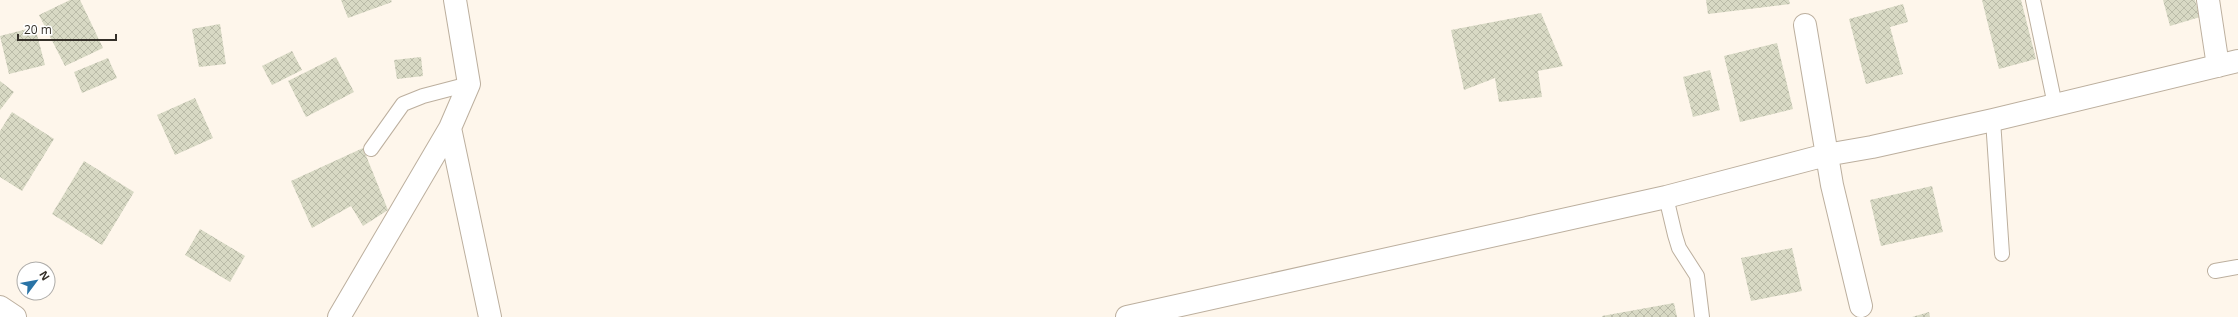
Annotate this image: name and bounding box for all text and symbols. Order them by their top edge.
scale bar [18,16,116,42]
text: 20 m [24,21,52,38]
north arrow [16,261,56,301]
text: N [36,268,54,283]

